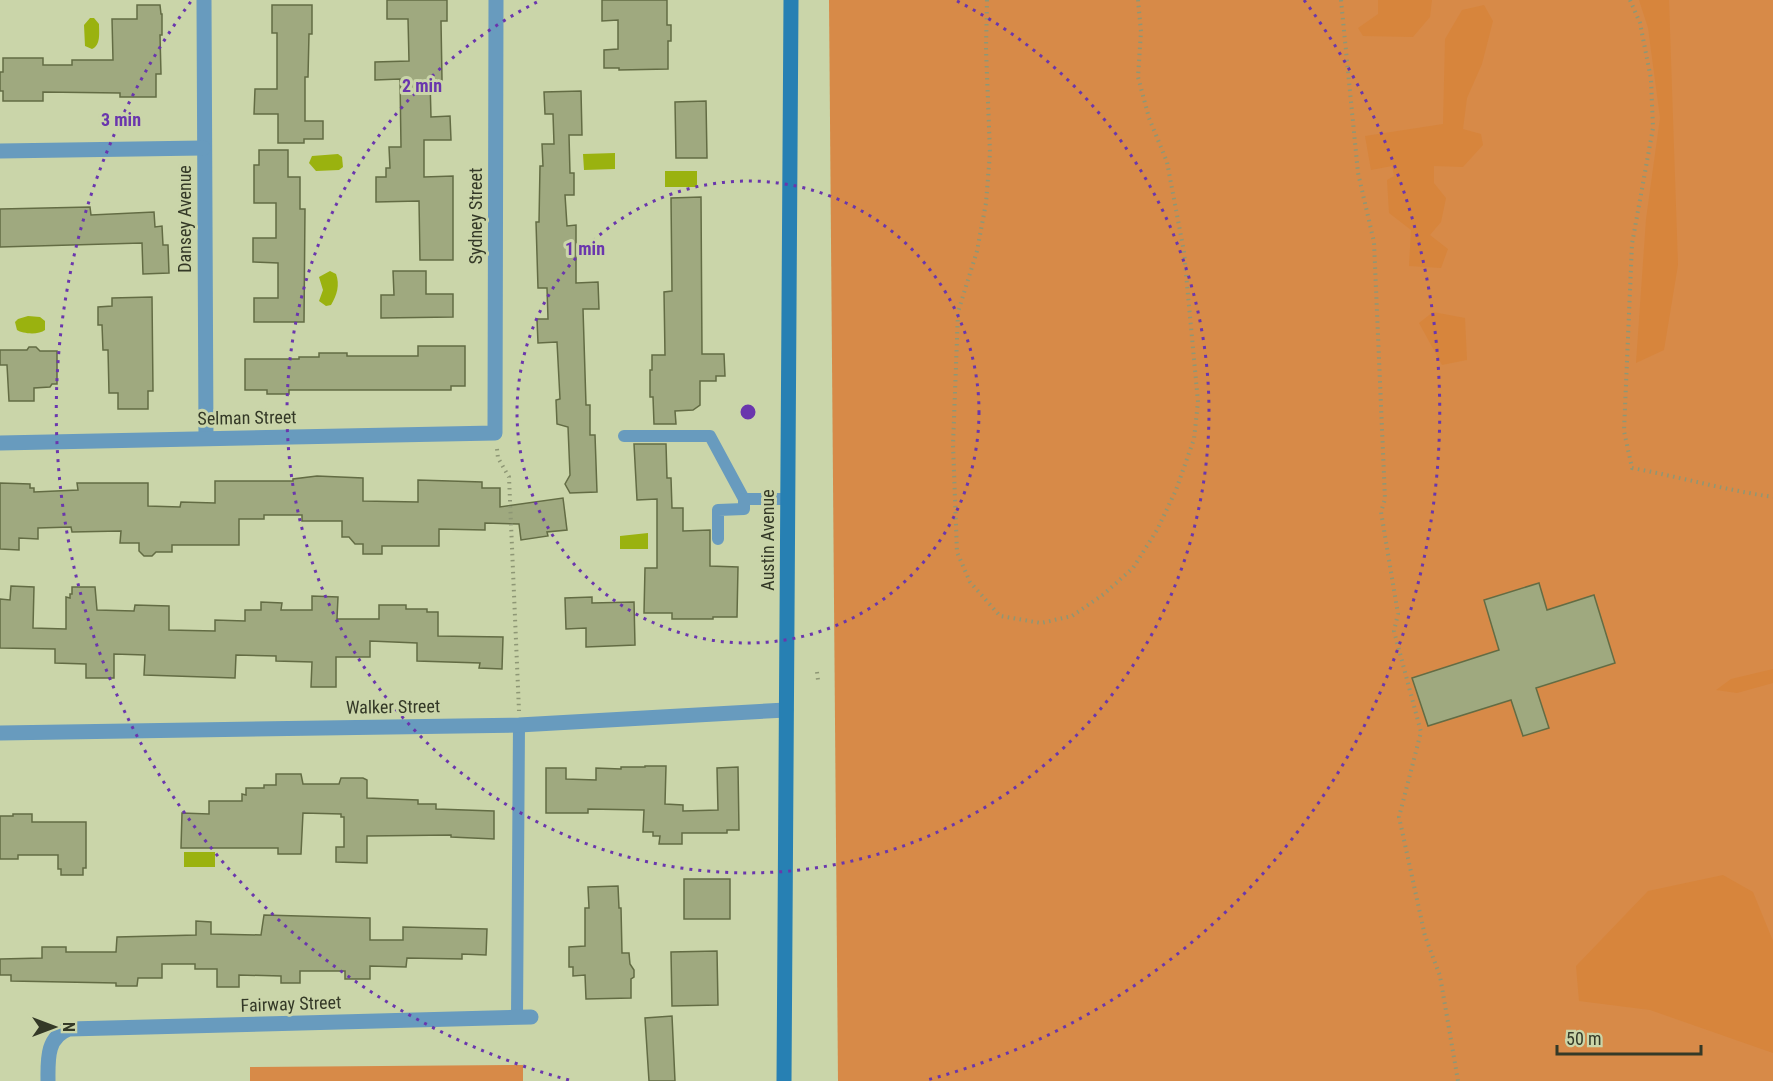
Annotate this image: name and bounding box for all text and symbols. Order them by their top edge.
text: 2 min [402,75,442,96]
text: 3 min [101,109,141,130]
street label: Dansey Avenue [174,165,195,273]
street label: Sydney Street [465,168,486,264]
text: 1 min [565,238,605,259]
centre of rings [738,402,758,422]
street label: Selman Street [197,406,297,429]
street label: Austin Avenue [757,489,778,591]
street label: Walker Street [346,695,440,718]
street label: Fairway Street [240,991,342,1016]
north arrow [24,997,84,1057]
scale bar [1557,1018,1701,1056]
text: N [59,1022,78,1032]
text: 50 m [1566,1028,1601,1049]

